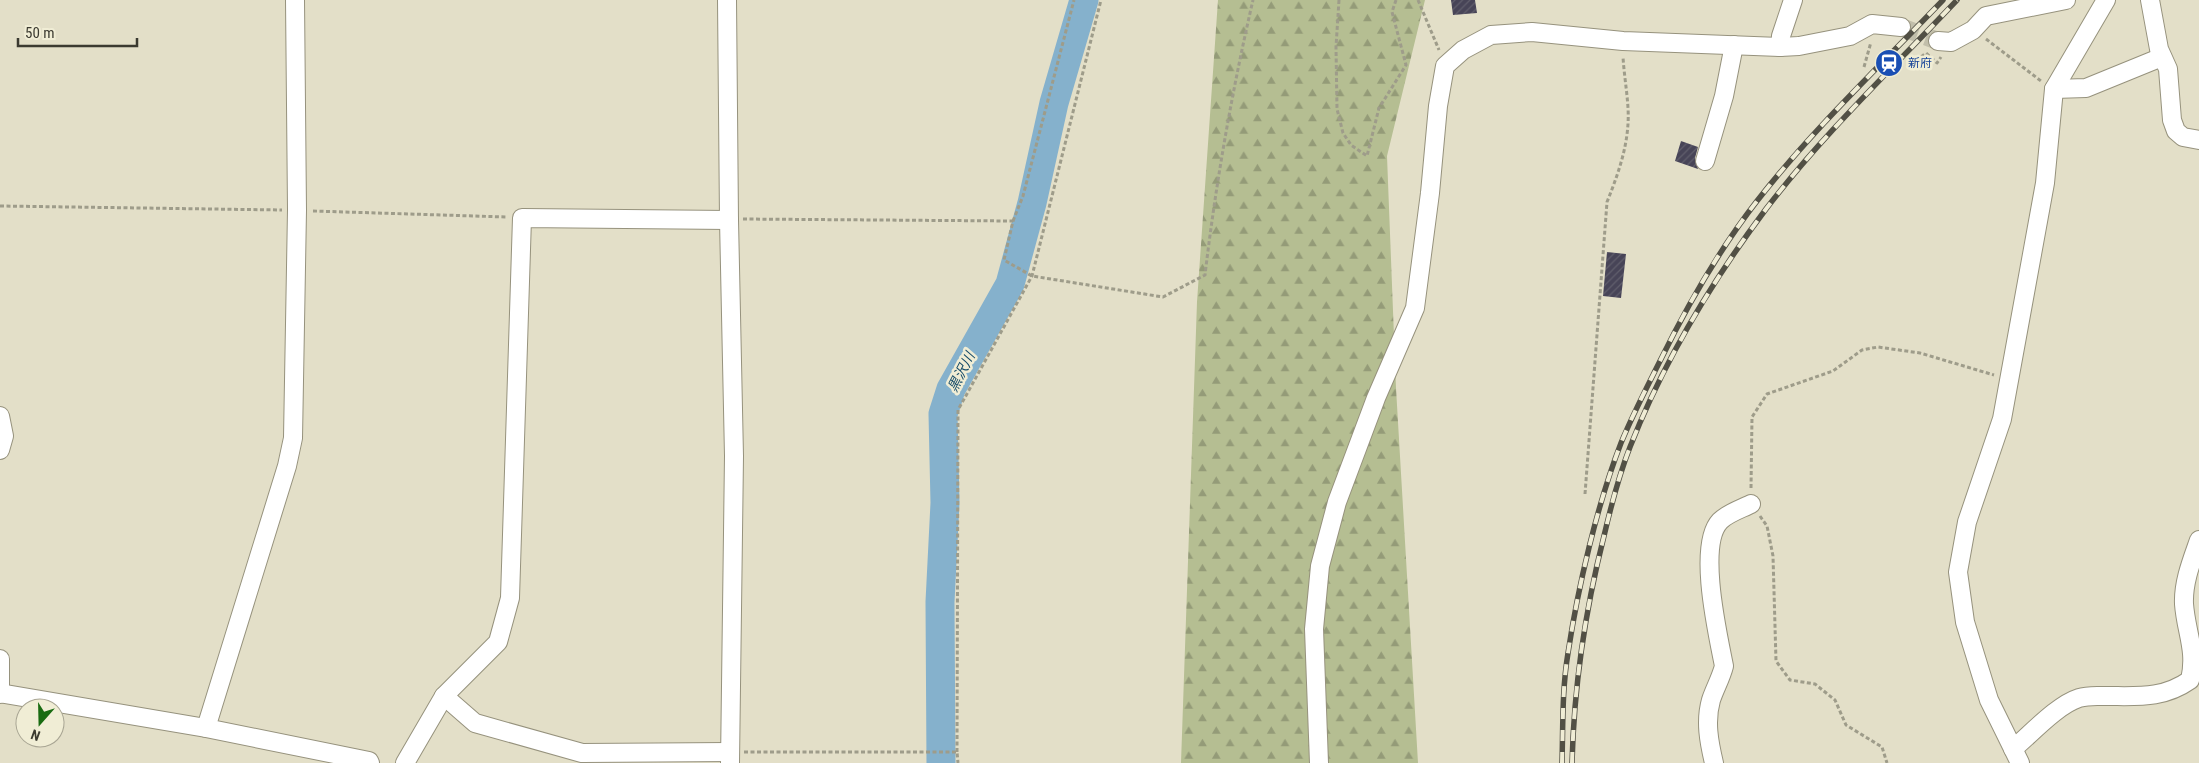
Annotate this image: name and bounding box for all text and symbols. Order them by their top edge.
scale bar [18,15,136,47]
text: 50 m [25,24,55,42]
station icon: 新府 [1874,48,1904,78]
place label: 新府 [1908,56,1932,70]
water label: 黒沢川 [944,348,979,394]
north arrow [15,698,65,748]
text: N [29,726,42,744]

